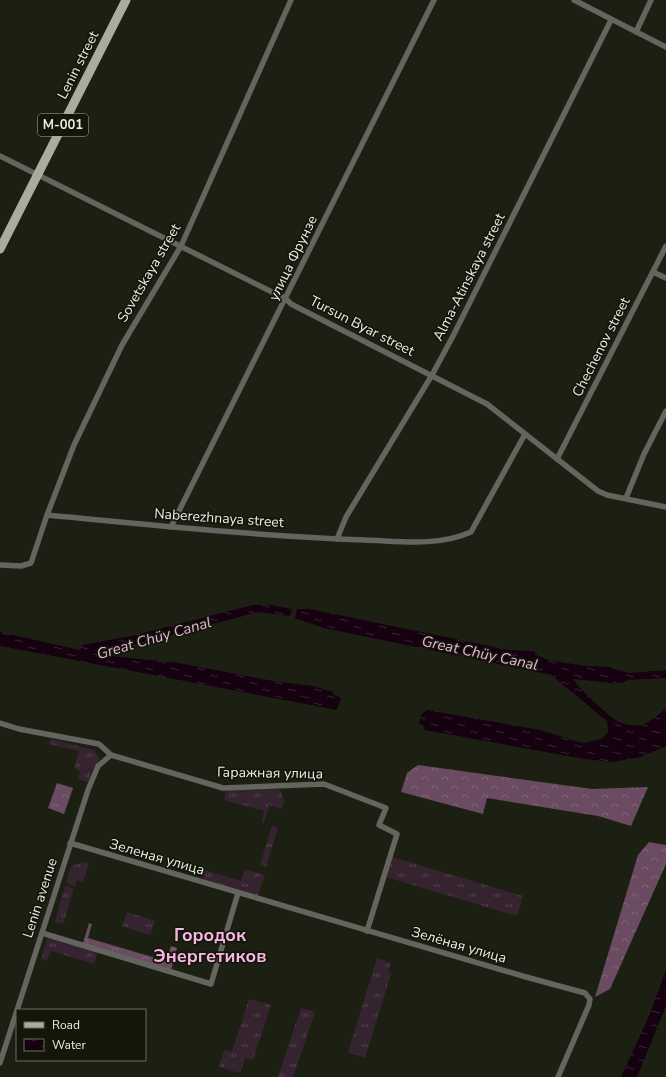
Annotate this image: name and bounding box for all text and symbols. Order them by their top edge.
street label: Lenin street [53,28,103,102]
road number: М-001 [38,114,88,136]
street label: Alma-Atinskaya street [429,210,509,344]
street label: улица Фрунзе [264,212,322,304]
street label: Sovetskaya street [113,220,185,326]
street label: Tursun Byar street [306,291,418,361]
street label: Chechenov street [568,294,634,400]
street label: Naberezhnaya street [154,504,285,532]
water label: Great Chüy Canal [94,612,214,664]
water label: Great Chüy Canal [420,631,540,675]
street label: Гаражная улица [217,763,323,783]
street label: Зеленая улица [107,834,207,880]
street label: Lenin avenue [18,856,62,940]
street label: Зелёная улица [409,922,509,968]
district label: Городок Энергетиков [154,923,266,968]
legend [16,1009,146,1061]
text: Road [52,1017,80,1033]
text: Water [52,1037,86,1053]

